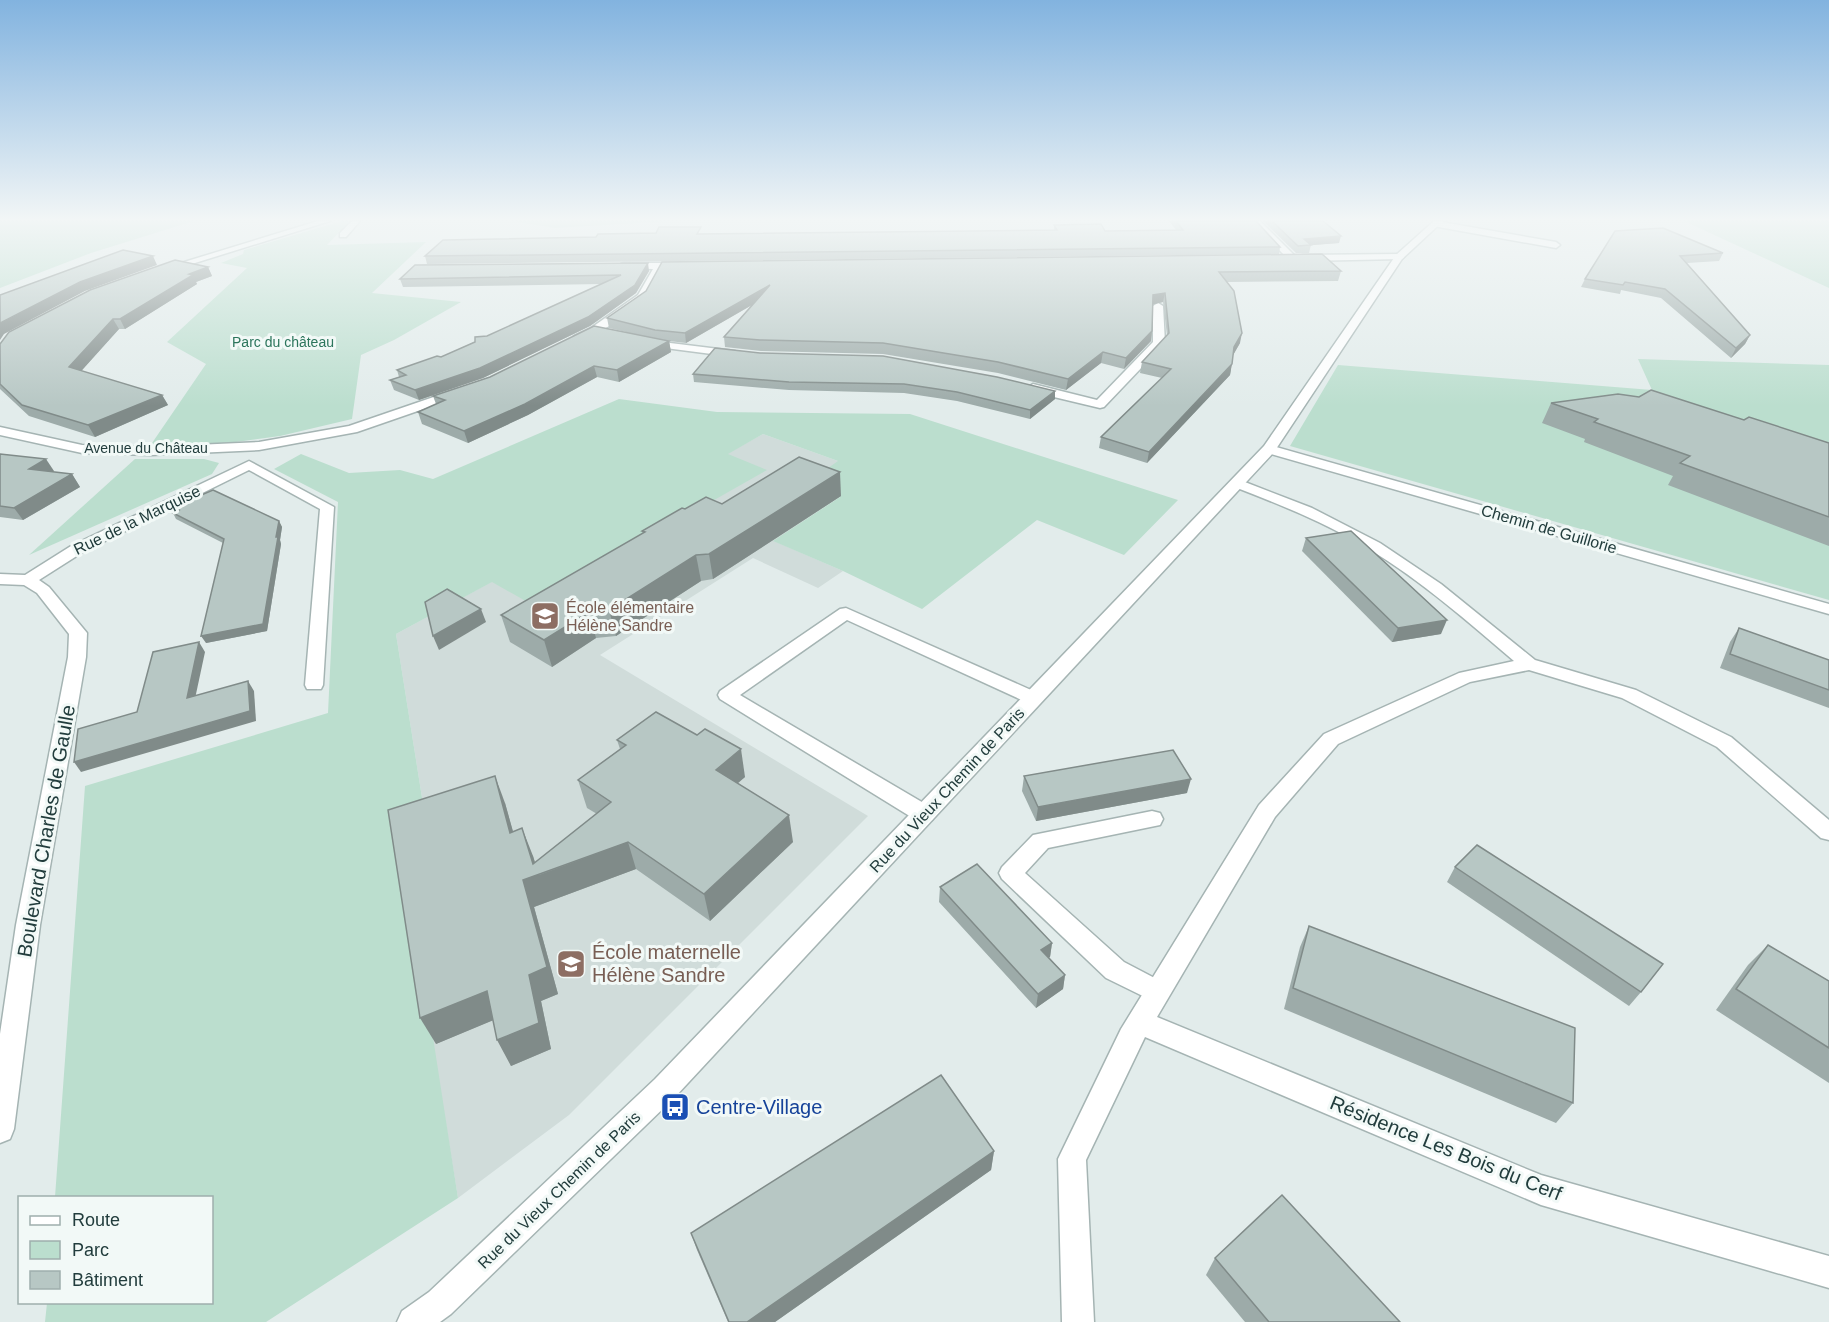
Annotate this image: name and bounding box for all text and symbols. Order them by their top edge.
park label: Parc du château [232,334,334,350]
street label: Avenue du Château [84,440,208,456]
street label: Rue de la Marquise [71,482,203,558]
street label: Chemin de Guillorie [1479,501,1619,557]
place label: École élémentaire Hélène Sandre [566,598,694,634]
school or university icon: École élémentaire Hélène Sandre [529,600,561,632]
street label: Boulevard Charles de Gaulle [13,703,79,959]
street label: Rue du Vieux Chemin de Paris [866,704,1028,876]
place label: École maternelle Hélène Sandre [592,941,741,986]
school or university icon: École maternelle Hélène Sandre [555,948,587,980]
bus stop icon: Centre-Village [659,1091,691,1123]
street label: Résidence Les Bois du Cerf [1327,1091,1565,1205]
place label: Centre-Village [696,1096,822,1118]
street label: Rue du Vieux Chemin de Paris [475,1108,643,1272]
legend [18,1196,213,1304]
text: Route [72,1210,120,1230]
text: Parc [72,1240,109,1260]
text: Bâtiment [72,1270,143,1290]

